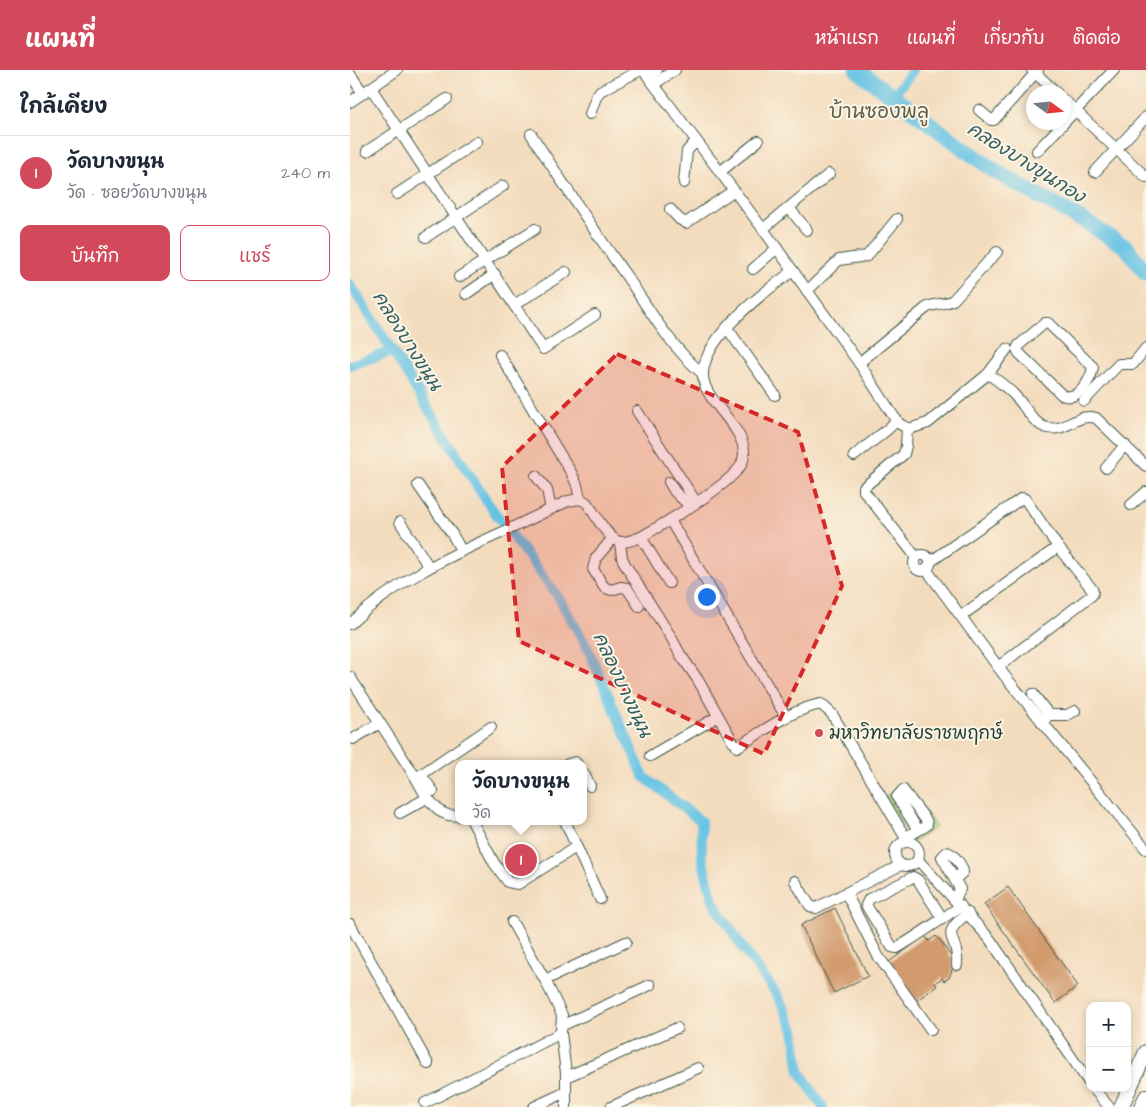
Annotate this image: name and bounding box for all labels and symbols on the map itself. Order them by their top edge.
north arrow [1026,85,1071,130]
district label: บ้านซองพลู [829,98,929,127]
water label: คลองบางขุนกอง [962,116,1091,211]
water label: คลองบางขนุน [366,286,449,397]
your location [694,584,720,610]
water label: คลองบางขนุน [586,628,659,743]
place label: มหาวิทยาลัยราชพฤกษ์ [829,720,1003,746]
marker: มหาวิทยาลัยราชพฤกษ์ [813,727,825,739]
pin: 1 [505,841,537,879]

